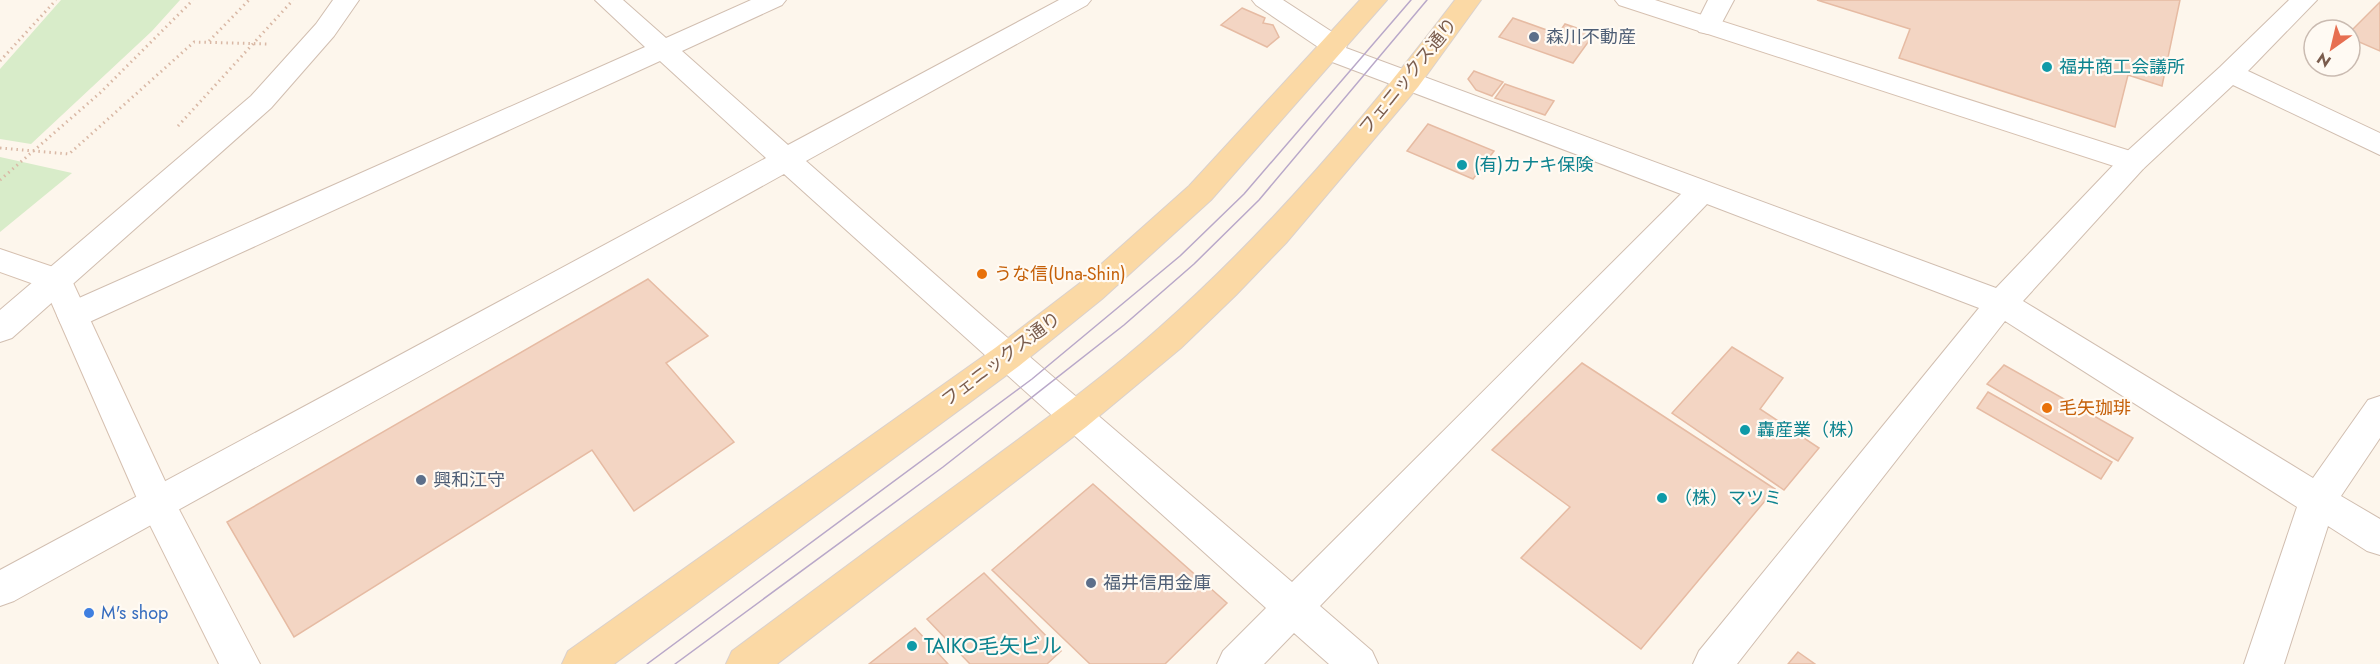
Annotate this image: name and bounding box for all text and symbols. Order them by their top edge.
street label: フェニックス通り [1353,12,1463,140]
north arrow [2302,18,2362,78]
place label: 森川不動産 [1546,24,1636,50]
marker: 森川不動産 [1527,30,1541,44]
text: N [2312,47,2336,73]
place label: 福井商工会議所 [2059,54,2185,80]
marker: 福井商工会議所 [2040,60,2054,74]
place label: (有)カナキ保険 [1474,152,1594,178]
marker: (有)カナキ保険 [1455,158,1469,172]
place label: うな信(Una-Shin) [994,261,1126,287]
marker: うな信(Una-Shin) [975,267,989,281]
street label: フェニックス通り [936,305,1066,413]
place label: 毛矢珈琲 [2059,395,2131,421]
marker: 毛矢珈琲 [2040,401,2054,415]
place label: 轟産業（株） [1757,417,1865,443]
marker: 轟産業（株） [1738,423,1752,437]
place label: 興和江守 [433,467,505,493]
marker: 興和江守 [414,473,428,487]
place label: （株）マツミ [1674,485,1782,511]
marker: （株）マツミ [1655,491,1669,505]
place label: 福井信用金庫 [1103,570,1211,596]
marker: 福井信用金庫 [1084,576,1098,590]
place label: M's shop [101,600,168,626]
marker: M's shop [82,606,96,620]
place label: TAIKO毛矢ビル [924,631,1062,661]
marker: TAIKO毛矢ビル [905,639,919,653]

